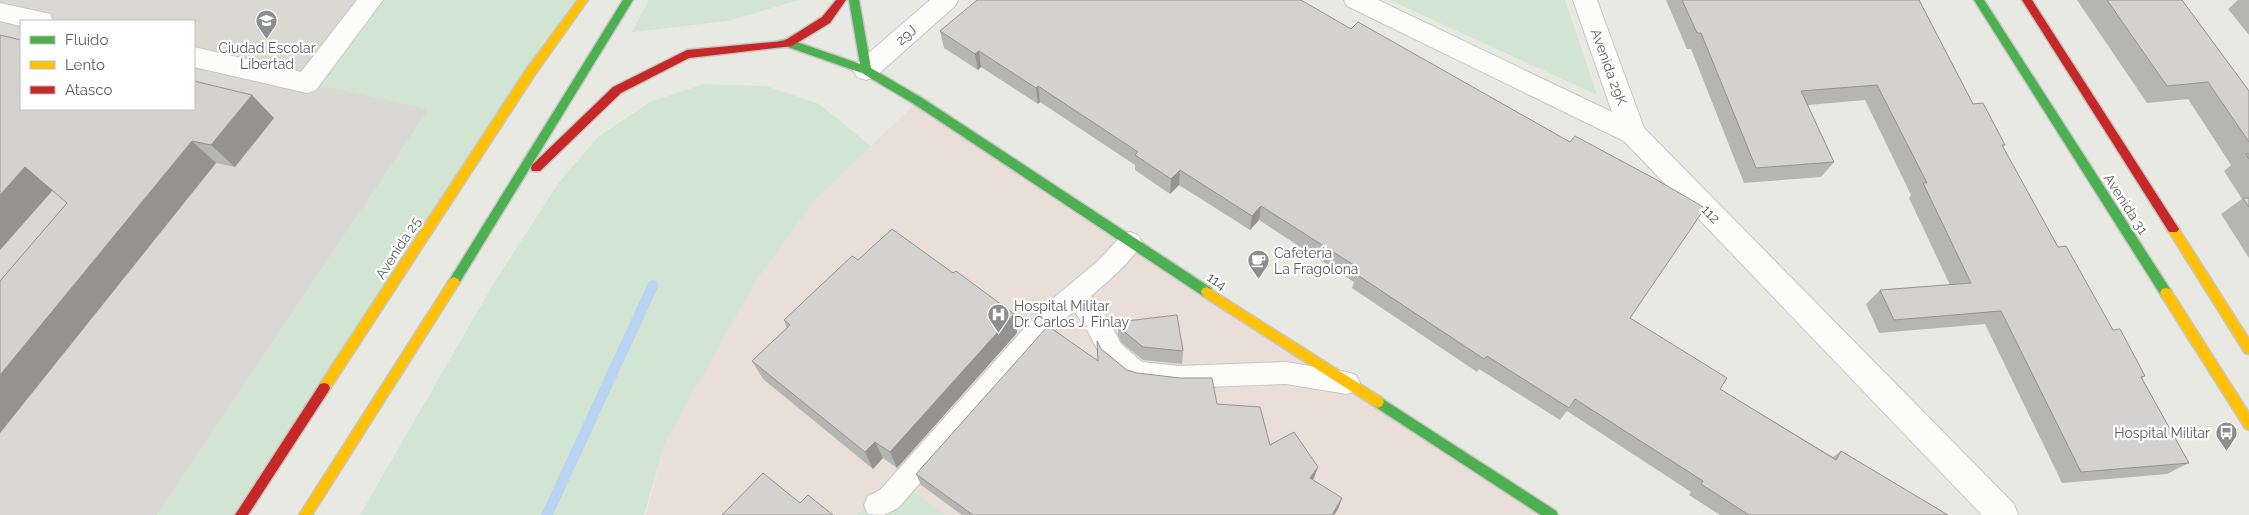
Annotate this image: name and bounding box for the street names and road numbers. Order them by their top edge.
street label: 29J [892,22,920,48]
street label: Avenida 29K [1588,27,1630,107]
street label: Avenida 31 [2100,171,2152,237]
street label: 112 [1699,202,1723,226]
street label: Avenida 25 [372,214,424,282]
street label: 114 [1204,269,1230,293]

